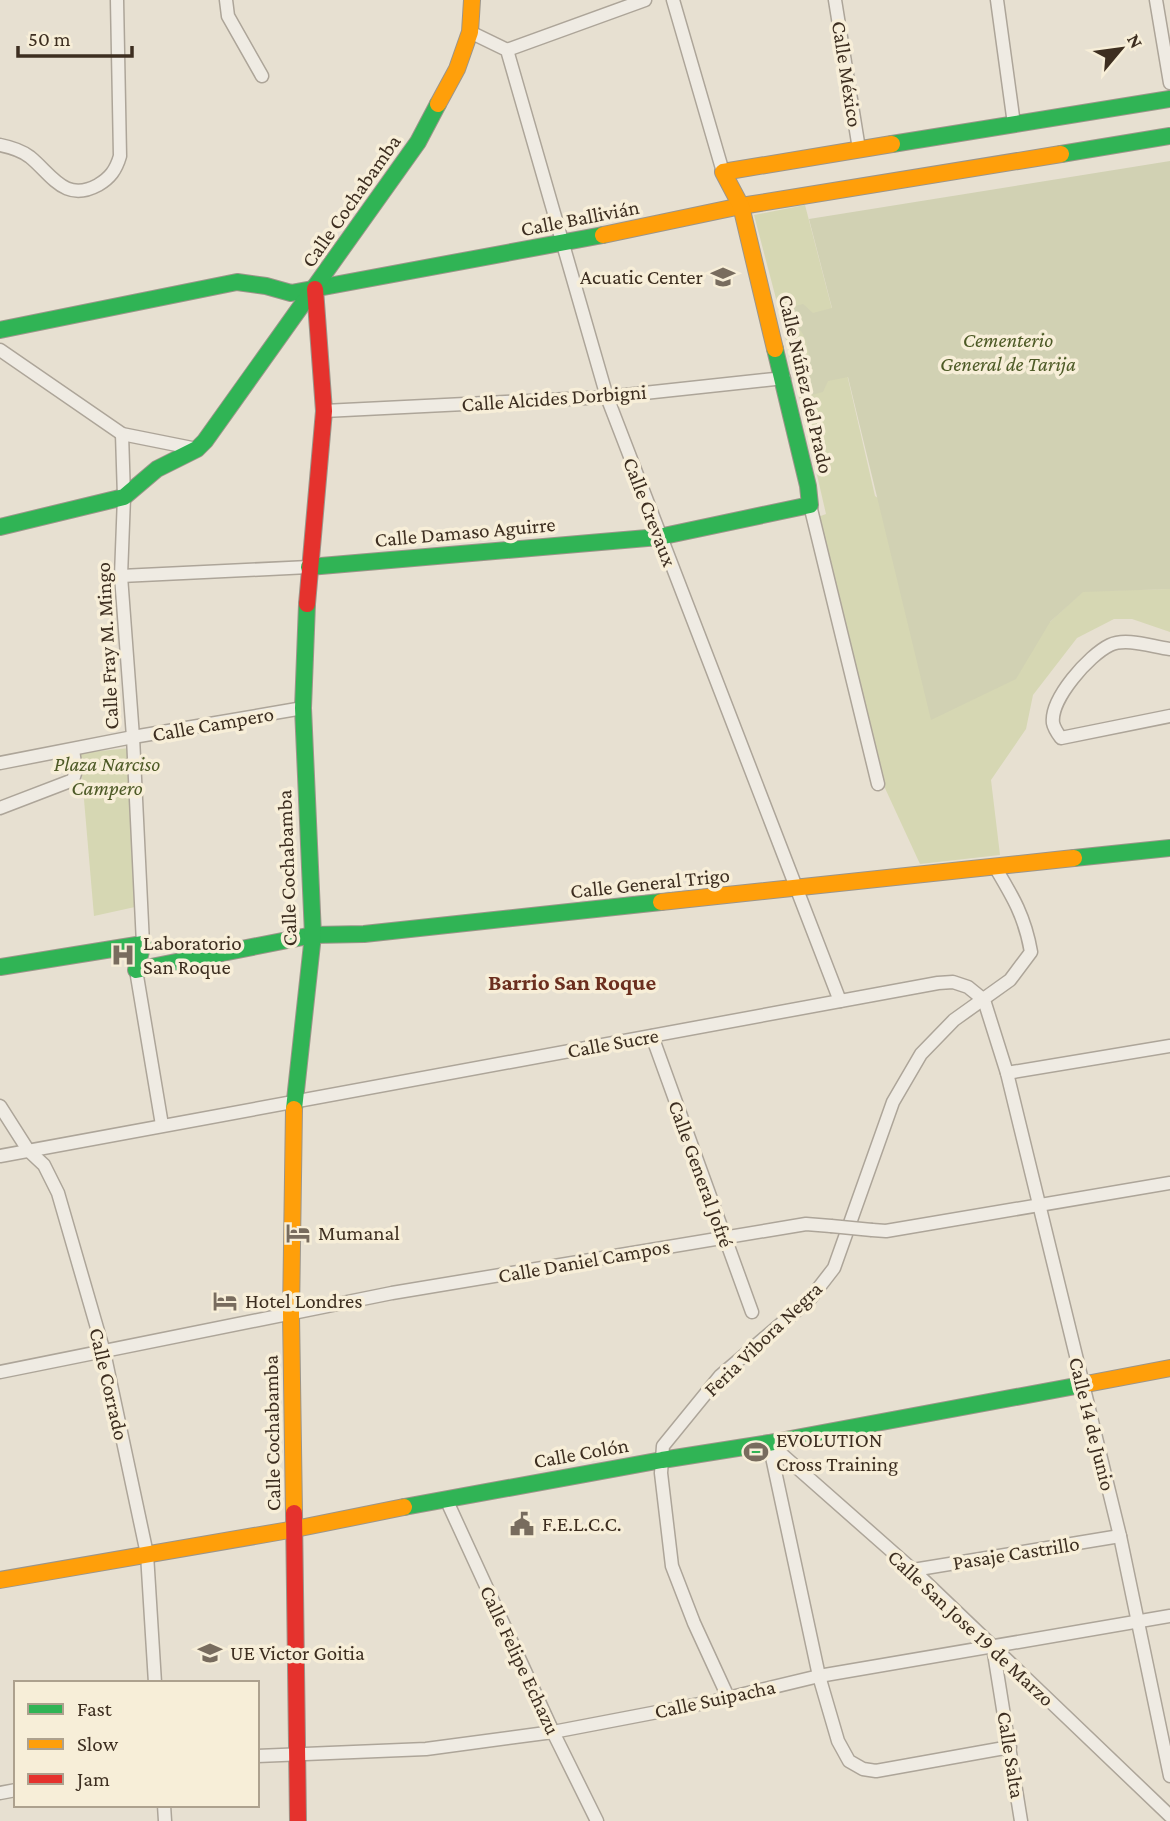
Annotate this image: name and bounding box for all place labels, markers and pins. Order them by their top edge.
school or university icon: Acuatic Center [709,263,737,291]
place label: Acuatic Center [580,265,704,289]
place label: Laboratorio San Roque [143,931,242,979]
hospital icon: Laboratorio San Roque [109,941,137,969]
hotel icon: Mumanal [284,1219,312,1247]
place label: Mumanal [318,1221,400,1245]
hotel icon: Hotel Londres [211,1287,239,1315]
place label: Hotel Londres [245,1289,362,1313]
place label: EVOLUTION Cross Training [776,1428,898,1476]
sports icon: EVOLUTION Cross Training [742,1438,770,1466]
public building icon: F.E.L.C.C. [508,1510,536,1538]
place label: F.E.L.C.C. [542,1512,622,1536]
school or university icon: UE Victor Goitia [196,1639,224,1667]
place label: UE Victor Goitia [230,1641,365,1665]

